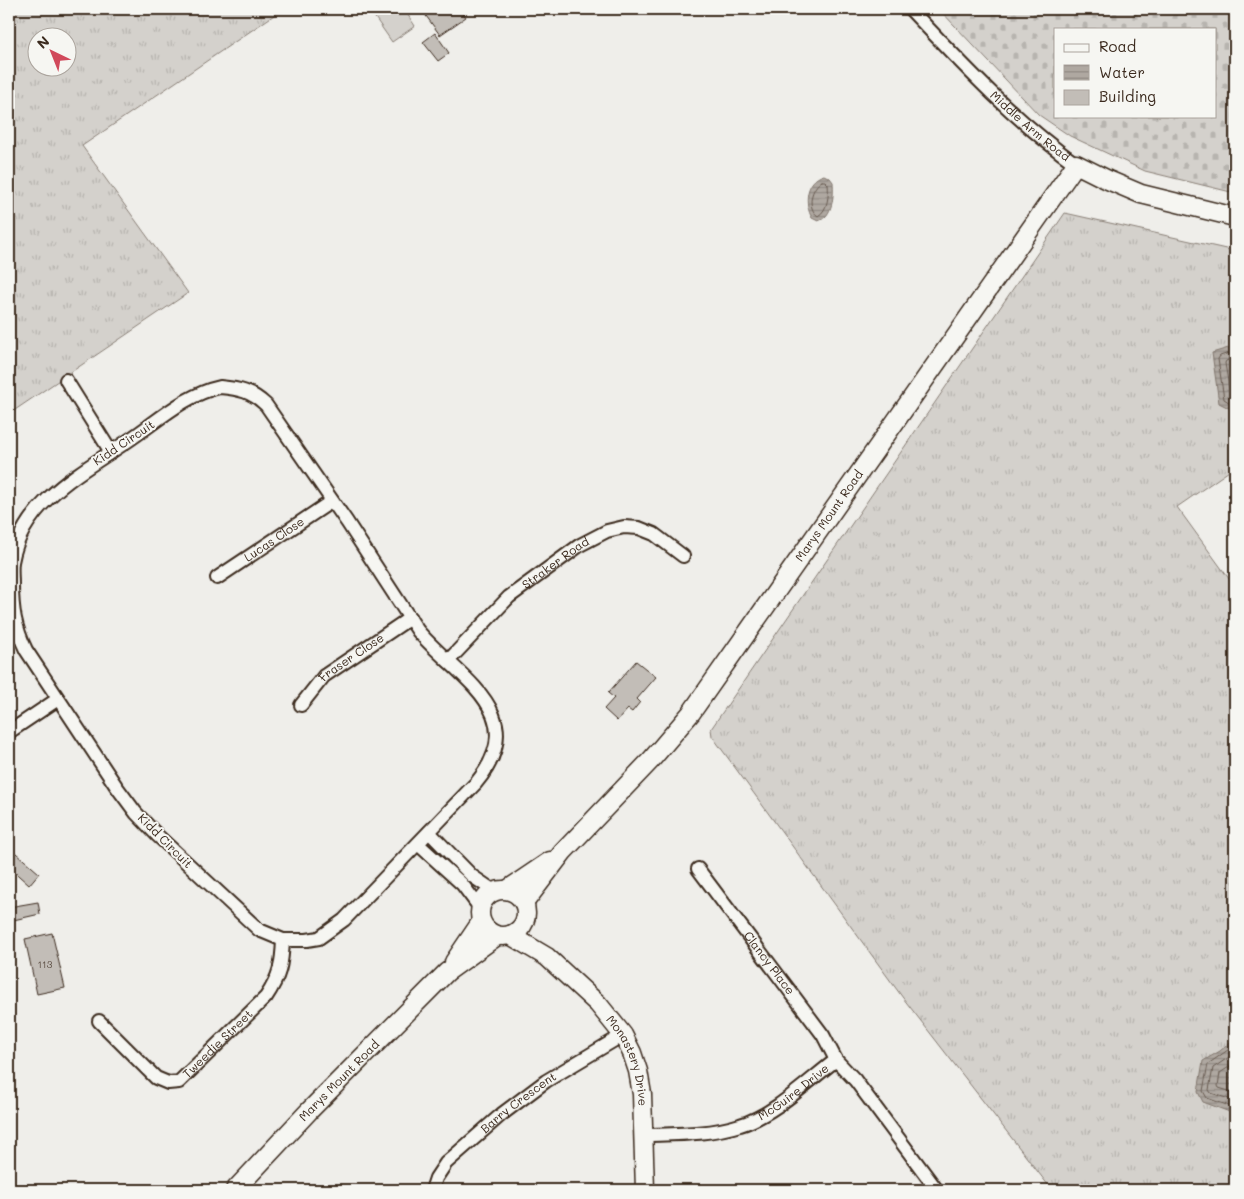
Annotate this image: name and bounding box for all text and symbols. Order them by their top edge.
north arrow [28,28,78,78]
legend [1054,28,1216,118]
text: N [32,32,53,53]
text: Road [1099,36,1136,56]
text: Water [1099,62,1145,82]
text: Building [1099,86,1156,106]
street label: Middle Arm Road [987,87,1074,164]
street label: Kidd Circuit [90,416,157,469]
street label: Marys Mount Road [791,466,866,564]
street label: Lucas Close [241,513,307,565]
street label: Straker Road [518,533,592,592]
street label: Fraser Close [314,629,387,684]
street label: Kidd Circuit [135,810,196,871]
street label: Clancy Place [741,928,799,998]
house number: 113 [38,957,53,971]
street label: Tweedie Street [179,1006,256,1081]
street label: Monastery Drive [603,1012,651,1106]
street label: Marys Mount Road [295,1036,382,1124]
street label: McGuire Drive [755,1060,832,1123]
street label: Barry Crescent [477,1068,559,1136]

